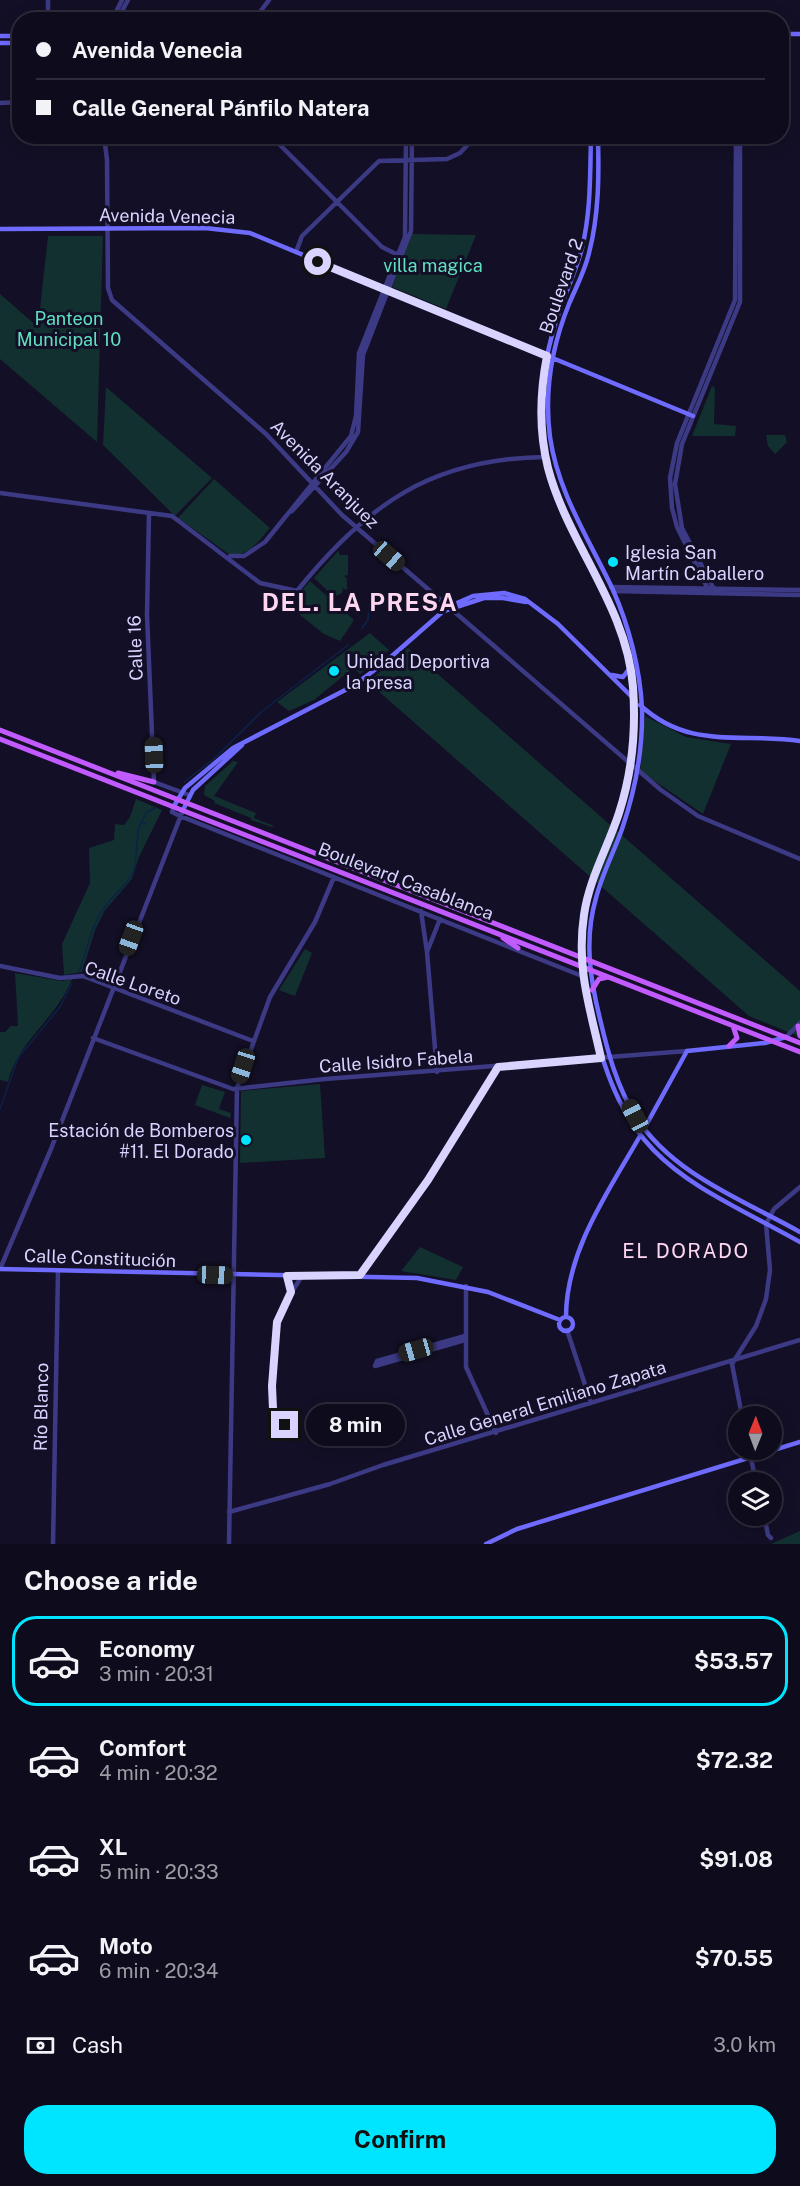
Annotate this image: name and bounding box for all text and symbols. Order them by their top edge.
text: Avenida Venecia [72,37,243,63]
text: Calle General Pánfilo Natera [72,95,370,121]
street label: Avenida Venecia [99,204,235,228]
street label: Boulevard 2 [535,236,587,336]
route start [304,248,331,275]
park label: villa magica [383,255,483,276]
park label: Panteon Municipal 10 [17,308,121,350]
street label: Avenida Aranjuez [267,416,383,532]
car [370,537,408,575]
place label: Iglesia San Martín Caballero [625,542,764,584]
marker: Iglesia San Martín Caballero [606,555,620,569]
district label: DEL. LA PRESA [262,588,458,616]
street label: Calle 16 [123,615,147,681]
place label: Unidad Deportiva la presa [346,651,490,693]
marker: Unidad Deportiva la presa [327,664,341,678]
car [144,737,164,773]
street label: Boulevard Casablanca [315,838,497,924]
car [116,918,146,958]
street label: Calle Loreto [82,957,184,1009]
street label: Calle Isidro Fabela [318,1045,474,1077]
car [229,1046,257,1086]
car [619,1096,651,1136]
place label: Estación de Bomberos #11. El Dorado [48,1120,234,1162]
marker: Estación de Bomberos #11. El Dorado [239,1133,253,1147]
district label: EL DORADO [622,1239,750,1263]
street label: Calle Constitución [24,1245,176,1271]
car [197,1265,233,1285]
car [396,1336,436,1364]
street label: Calle General Emiliano Zapata [422,1356,668,1450]
street label: Río Blanco [30,1363,52,1451]
callout: 8 min [306,1404,405,1446]
north arrow [728,1406,782,1460]
map controls [728,1406,782,1526]
route end [271,1411,298,1438]
text: 8 min [329,1413,382,1437]
button: layers [728,1472,782,1526]
text: Choose a ride [24,1564,198,1596]
icon: car [27,1634,81,1688]
text: Economy [99,1636,195,1662]
text: $53.57 [694,1648,773,1674]
text: 3 min · 20:31 [99,1662,214,1686]
icon: car [27,1733,81,1787]
text: Comfort [99,1735,186,1761]
text: $72.32 [696,1747,773,1773]
text: 4 min · 20:32 [99,1761,218,1785]
icon: car [27,1832,81,1886]
text: XL [99,1834,127,1860]
text: $91.08 [699,1846,773,1872]
text: 5 min · 20:33 [99,1860,219,1884]
icon: car [27,1931,81,1985]
text: Moto [99,1933,153,1959]
text: $70.55 [695,1945,773,1971]
text: 6 min · 20:34 [99,1959,218,1983]
icon: cash [24,2029,57,2062]
text: Cash [72,2032,123,2058]
text: 3.0 km [713,2033,776,2057]
button: Confirm [24,2105,776,2174]

